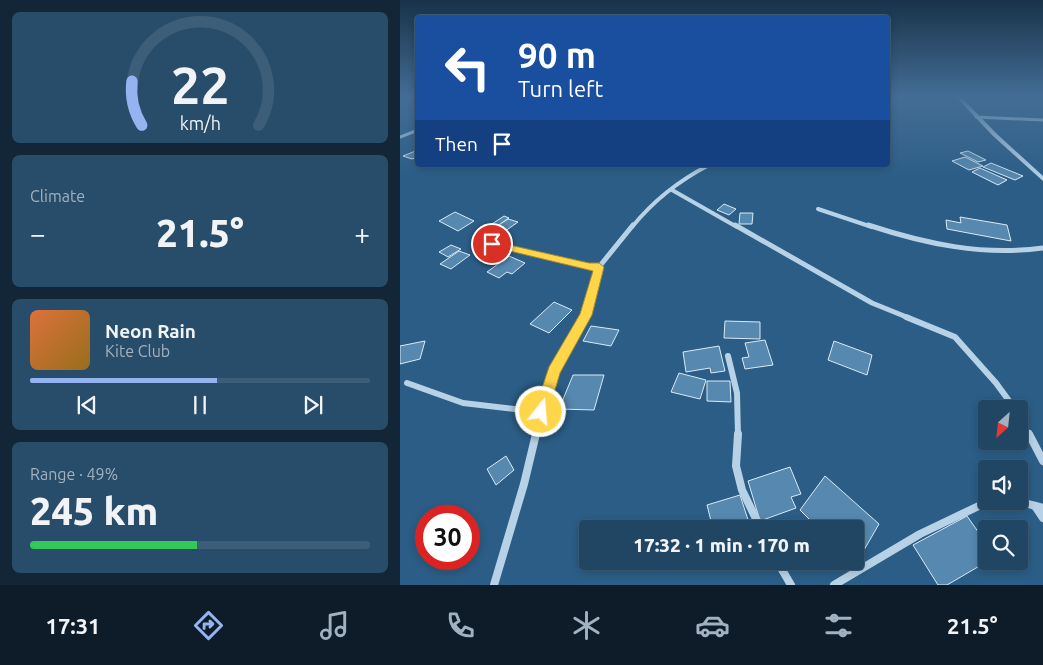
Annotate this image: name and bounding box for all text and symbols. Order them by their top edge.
icon: left [435,35,500,100]
text: 90 m [518,35,596,75]
text: 22 [171,56,229,114]
text: Turn left [518,76,603,101]
text: km/h [179,113,221,133]
icon: arrive [488,130,516,158]
text: Then [435,133,478,155]
text: Climate [30,187,85,205]
text: 21.5° [156,212,244,254]
text: − [30,218,46,249]
text: + [354,218,370,249]
pin [471,223,513,265]
icon: arrive [478,230,506,258]
text: Neon Rain [105,320,196,342]
text: Kite Club [105,342,170,360]
position arrow [514,385,566,437]
icon: previous [73,391,101,419]
icon: pause [186,391,214,419]
icon: next [299,391,327,419]
north arrow [978,400,1028,450]
map controls [978,400,1028,570]
button: sound [978,460,1028,510]
text: Range · 49% [30,465,118,483]
text: 245 km [30,490,158,532]
speed limit sign: 30 [415,505,480,570]
button: search [978,520,1028,570]
text: 17:32 · 1 min · 170 m [633,534,810,556]
icon: directions [191,608,226,643]
icon: music [317,608,352,643]
icon: phone [443,608,478,643]
icon: climate [569,608,604,643]
icon: car [695,608,730,643]
icon: filters [821,608,856,643]
text: 17:31 [45,613,101,638]
text: 21.5° [947,613,997,638]

